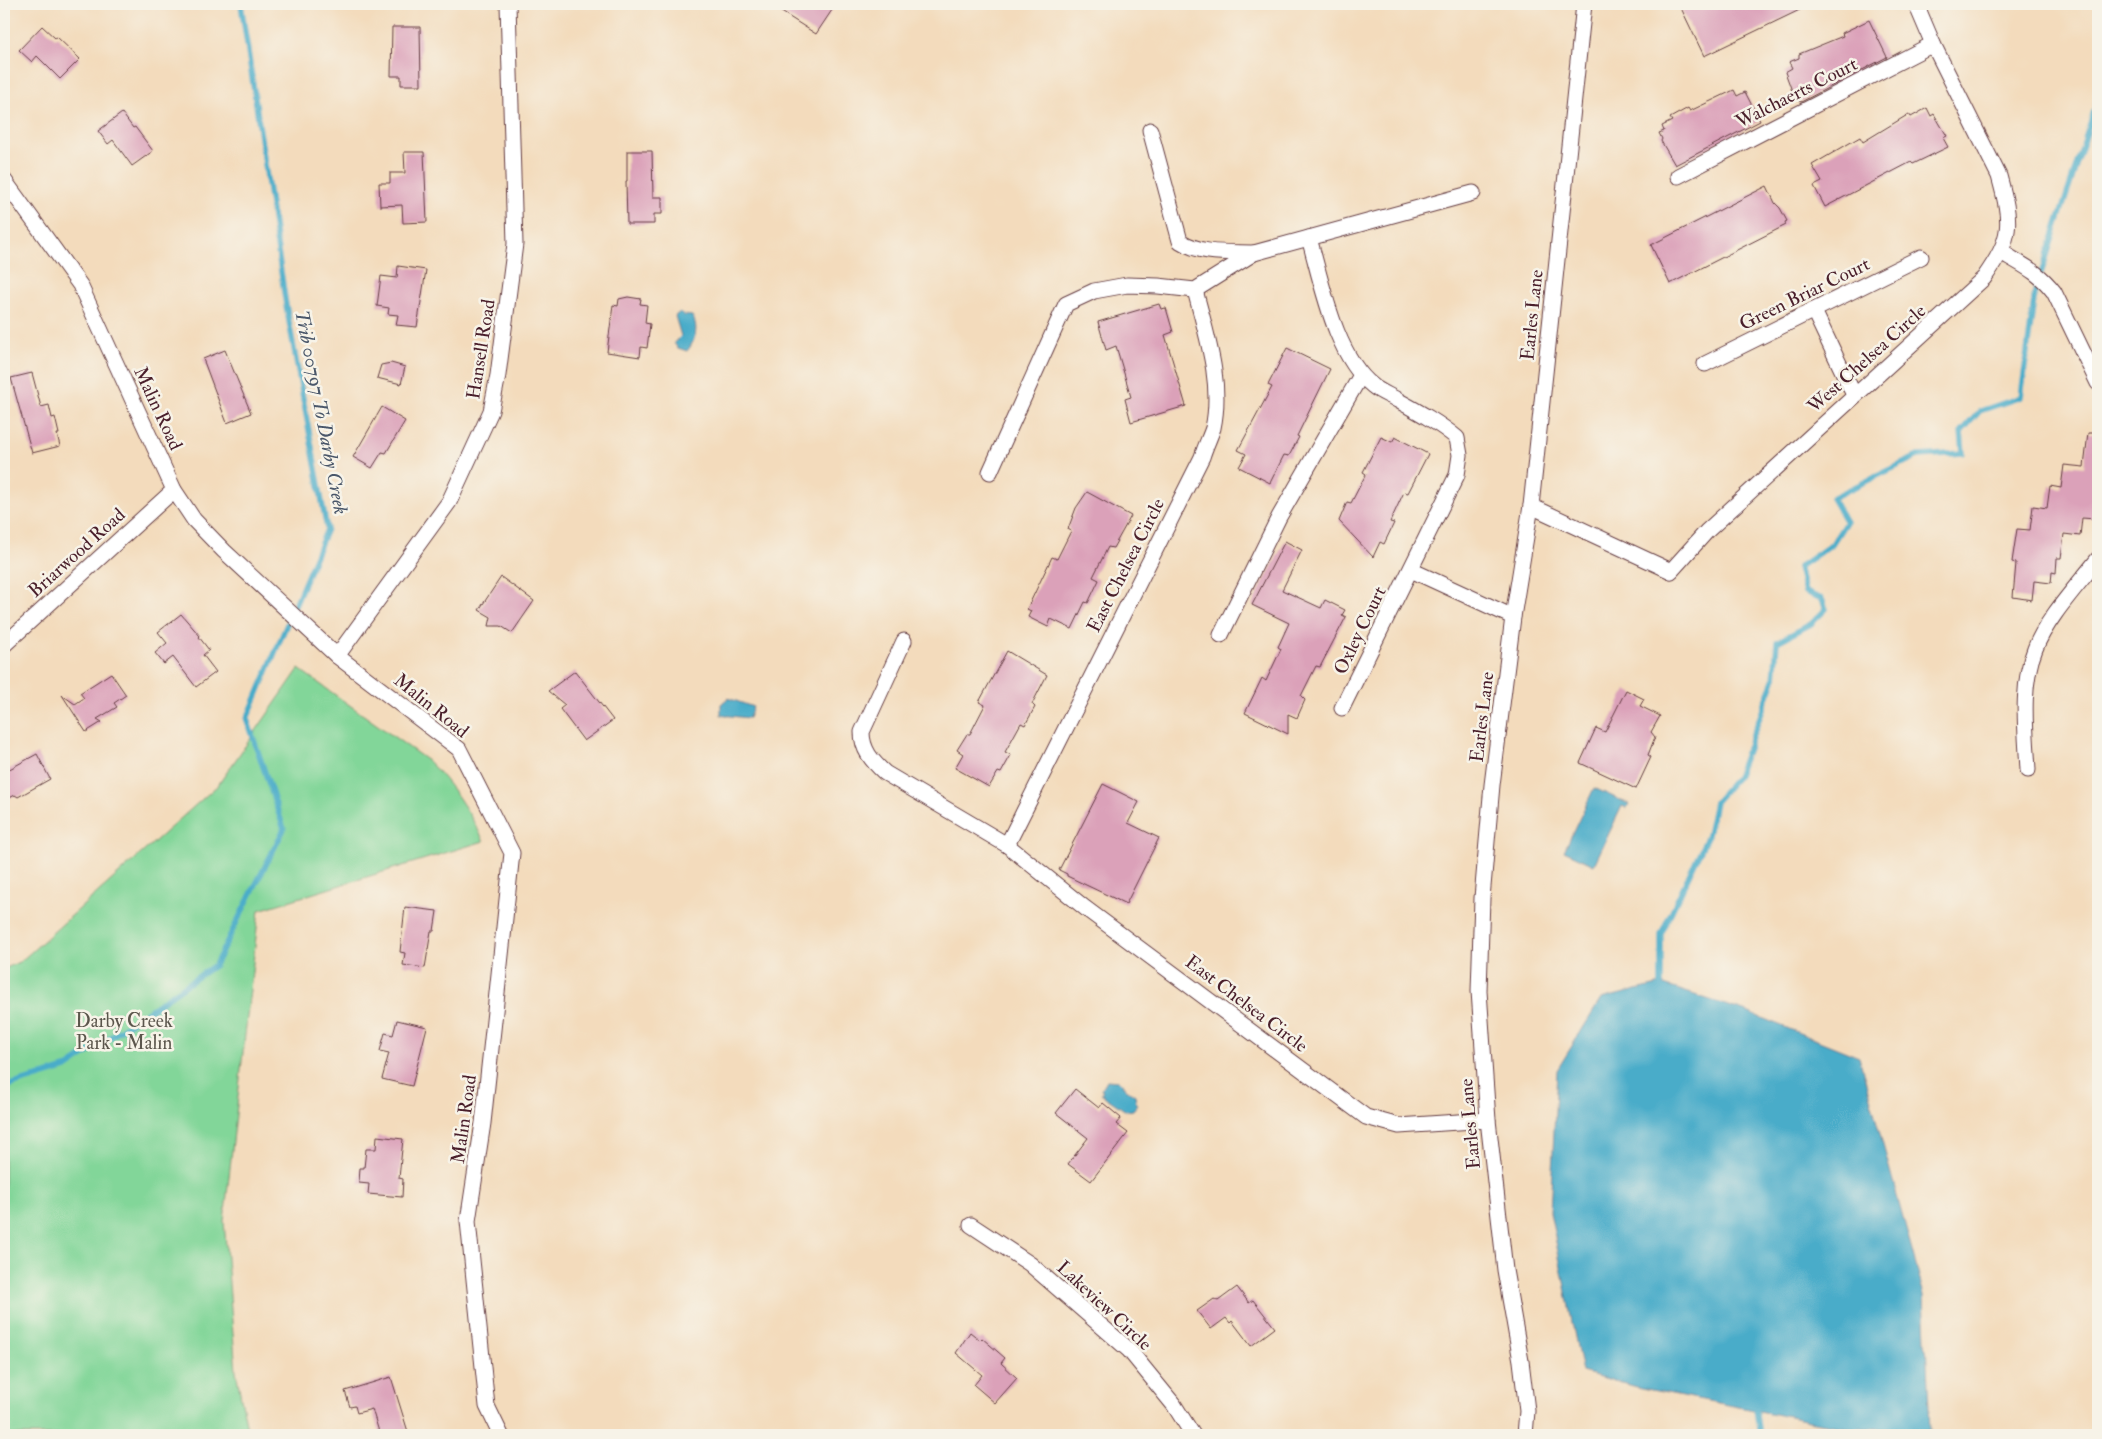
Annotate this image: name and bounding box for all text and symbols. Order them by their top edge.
street label: Walchaerts Court [1731,52,1861,134]
street label: Green Briar Court [1735,252,1874,336]
street label: Earles Lane [1515,269,1549,362]
street label: Hansell Road [461,297,501,401]
street label: West Chelsea Circle [1802,299,1931,419]
water label: Trib 00797 To Darby Creek [289,308,354,516]
street label: Malin Road [128,363,188,455]
street label: East Chelsea Circle [1082,494,1170,637]
street label: Briarwood Road [23,502,131,603]
street label: Oxley Court [1328,582,1392,678]
street label: Malin Road [389,668,474,744]
street label: Earles Lane [1465,670,1499,764]
street label: East Chelsea Circle [1180,950,1313,1058]
park label: Darby Creek Park - Malin [75,1009,173,1055]
street label: Malin Road [446,1073,482,1165]
street label: Earles Lane [1454,1077,1486,1170]
street label: Lakeview Circle [1052,1256,1157,1356]

